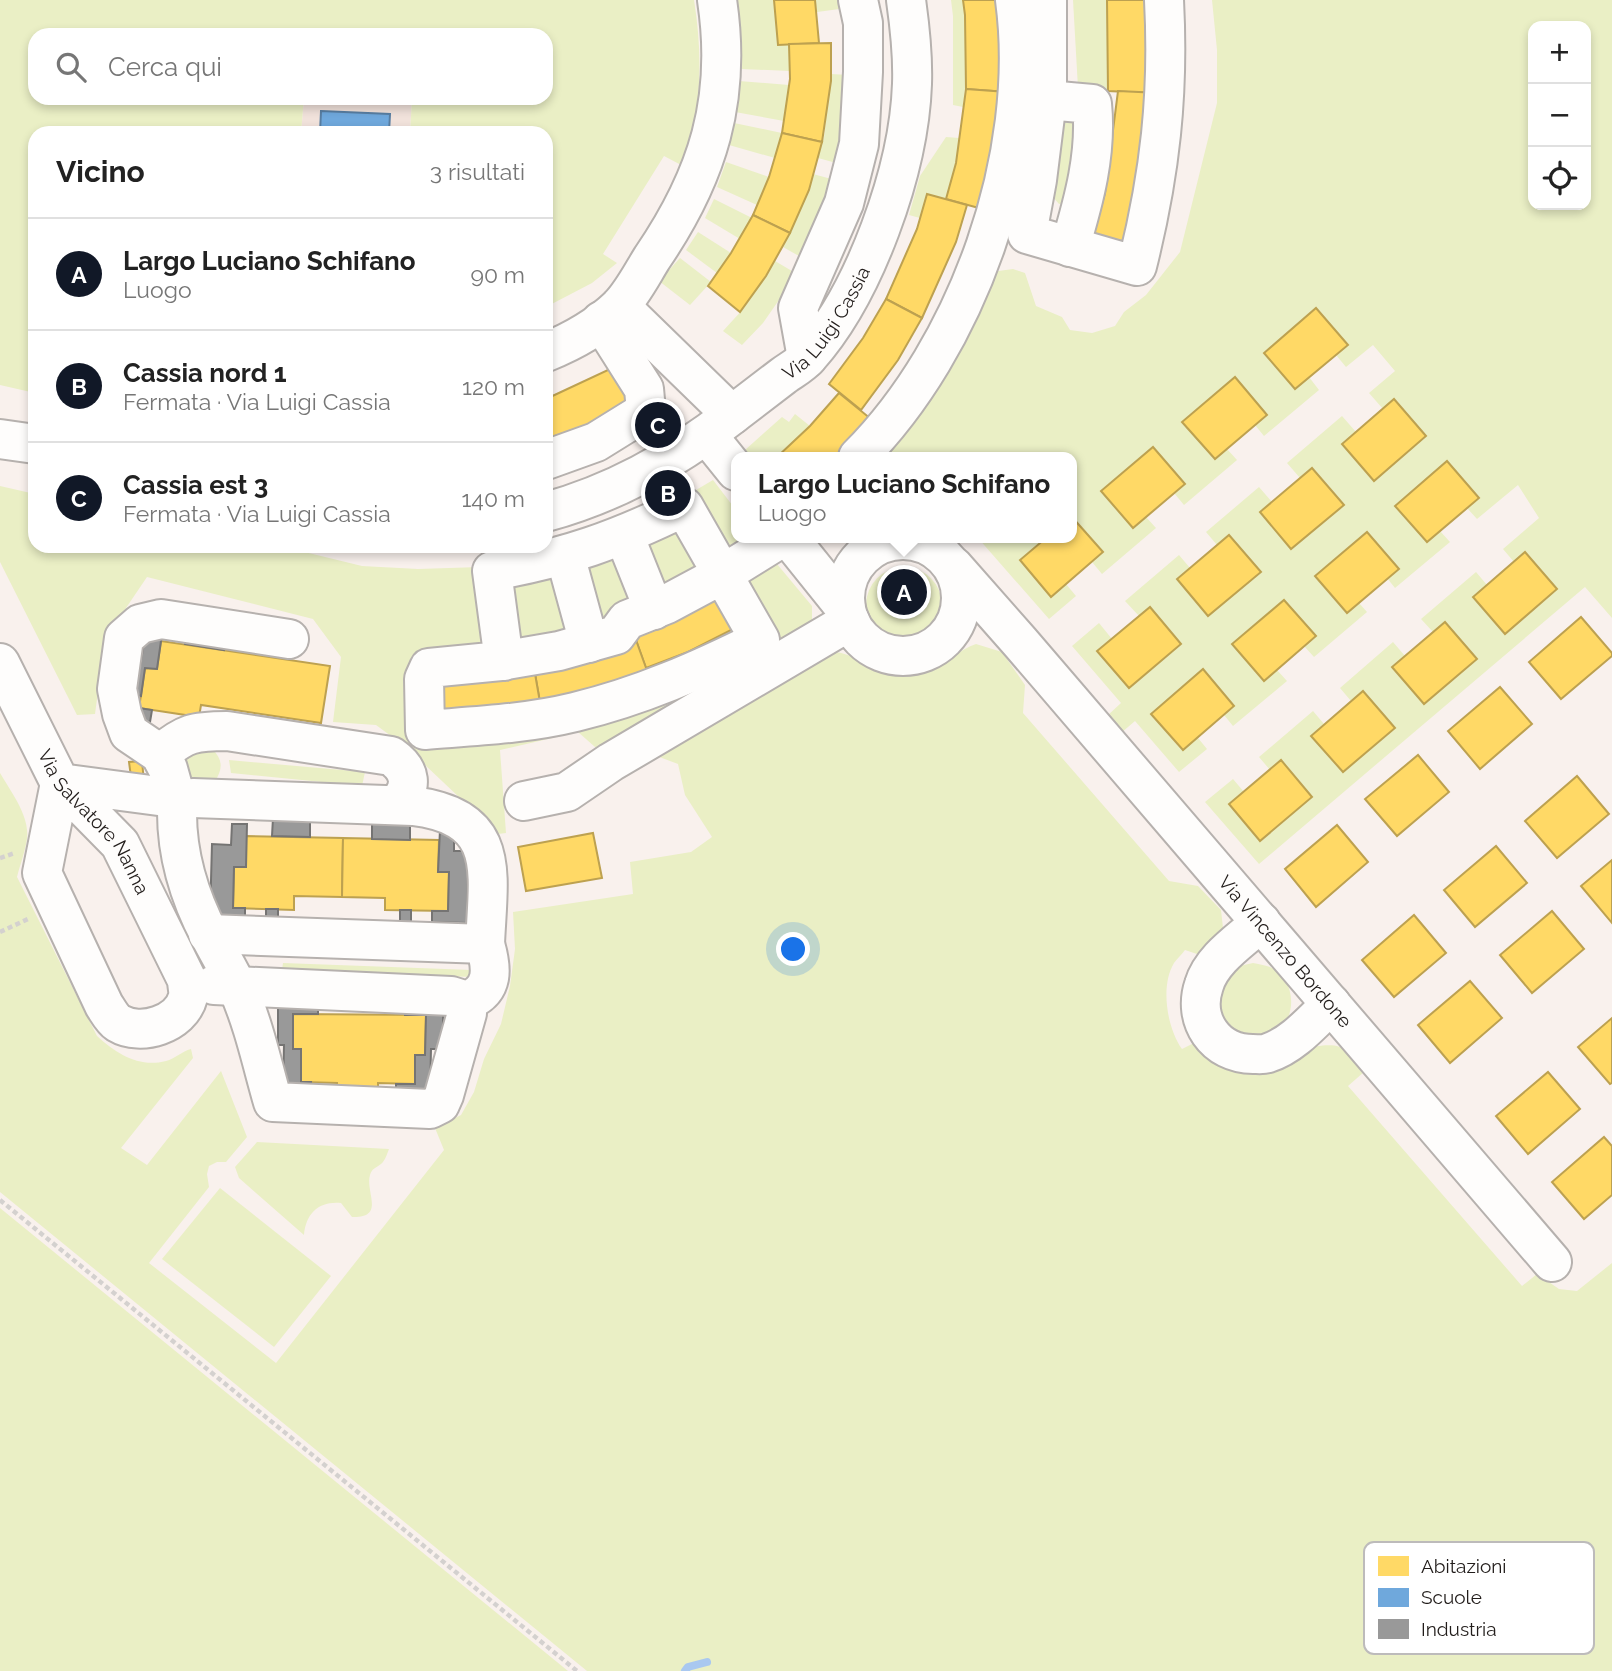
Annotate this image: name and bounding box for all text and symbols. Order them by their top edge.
map controls [1528,21,1591,210]
button: + [1528,21,1591,84]
search box [28,28,553,105]
icon: search [52,48,90,86]
text: Cerca qui [108,52,222,82]
button: − [1528,84,1591,147]
button: locate [1528,147,1591,210]
text: Vicino [56,154,145,189]
text: 3 risultati [430,158,525,185]
text: Largo Luciano Schifano [123,246,416,276]
text: A [71,261,87,288]
text: 90 m [470,261,525,288]
street label: Via Luigi Cassia [778,263,874,384]
text: Luogo [123,276,192,303]
text: Cassia nord 1 [123,358,287,388]
text: B [71,373,87,400]
text: 120 m [462,373,525,400]
text: Fermata · Via Luigi Cassia [123,388,391,415]
pin: C [635,399,681,451]
popup [731,452,1077,543]
pin: B [645,467,691,519]
text: Largo Luciano Schifano [758,469,1050,499]
text: Cassia est 3 [123,470,268,500]
text: C [71,485,87,512]
text: 140 m [462,485,525,512]
text: Luogo [758,499,826,526]
text: Fermata · Via Luigi Cassia [123,500,391,527]
pin: A [881,566,927,618]
street label: Via Salvatore Nanna [34,745,154,898]
street label: Via Vincenzo Bordone [1214,871,1357,1032]
your location [776,932,810,966]
legend [1364,1542,1594,1654]
text: Abitazioni [1421,1555,1506,1577]
text: Scuole [1421,1586,1482,1608]
text: Industria [1421,1618,1497,1640]

